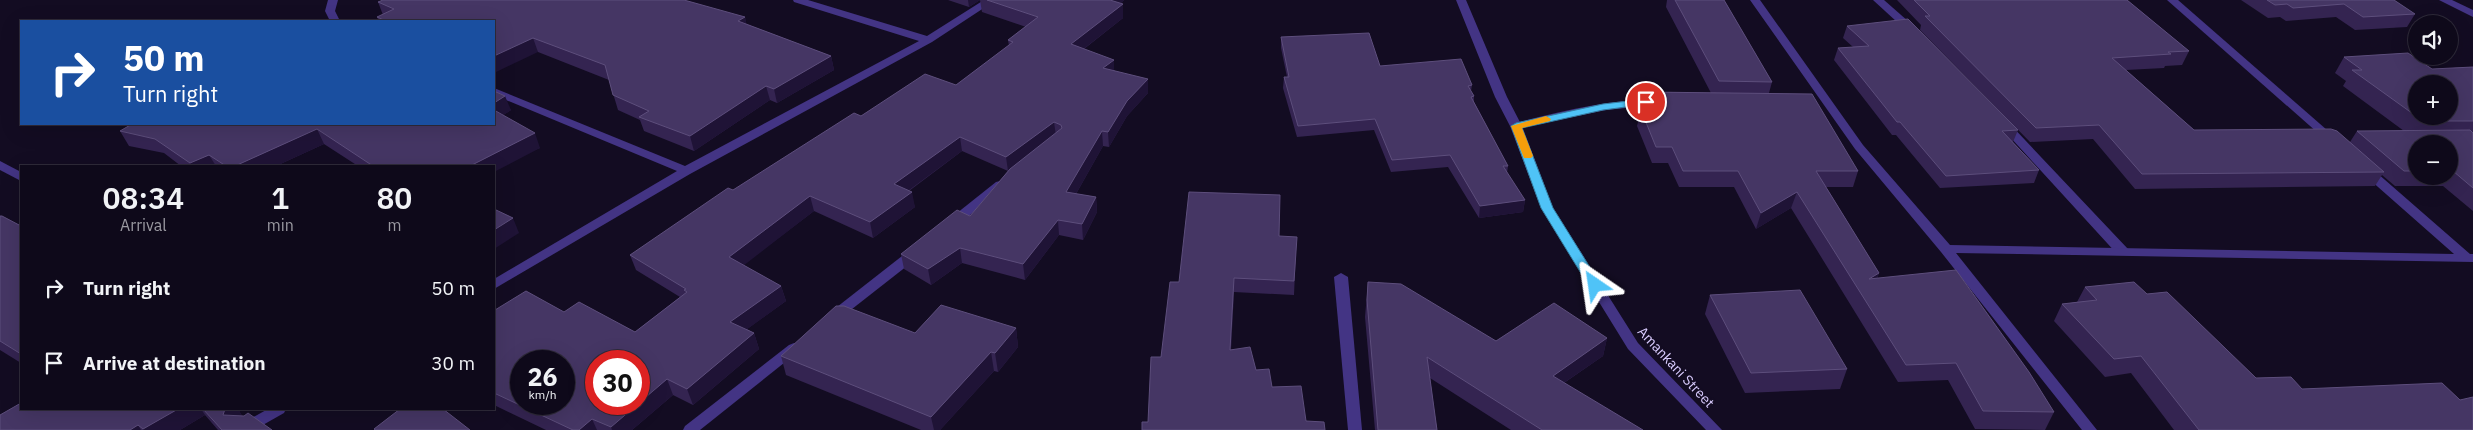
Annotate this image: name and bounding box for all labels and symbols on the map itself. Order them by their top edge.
pin [1625,81,1667,123]
position arrow [1568,258,1620,310]
street label: Amankani Street [1634,323,1718,411]
speed limit sign: 30 [585,350,650,415]

